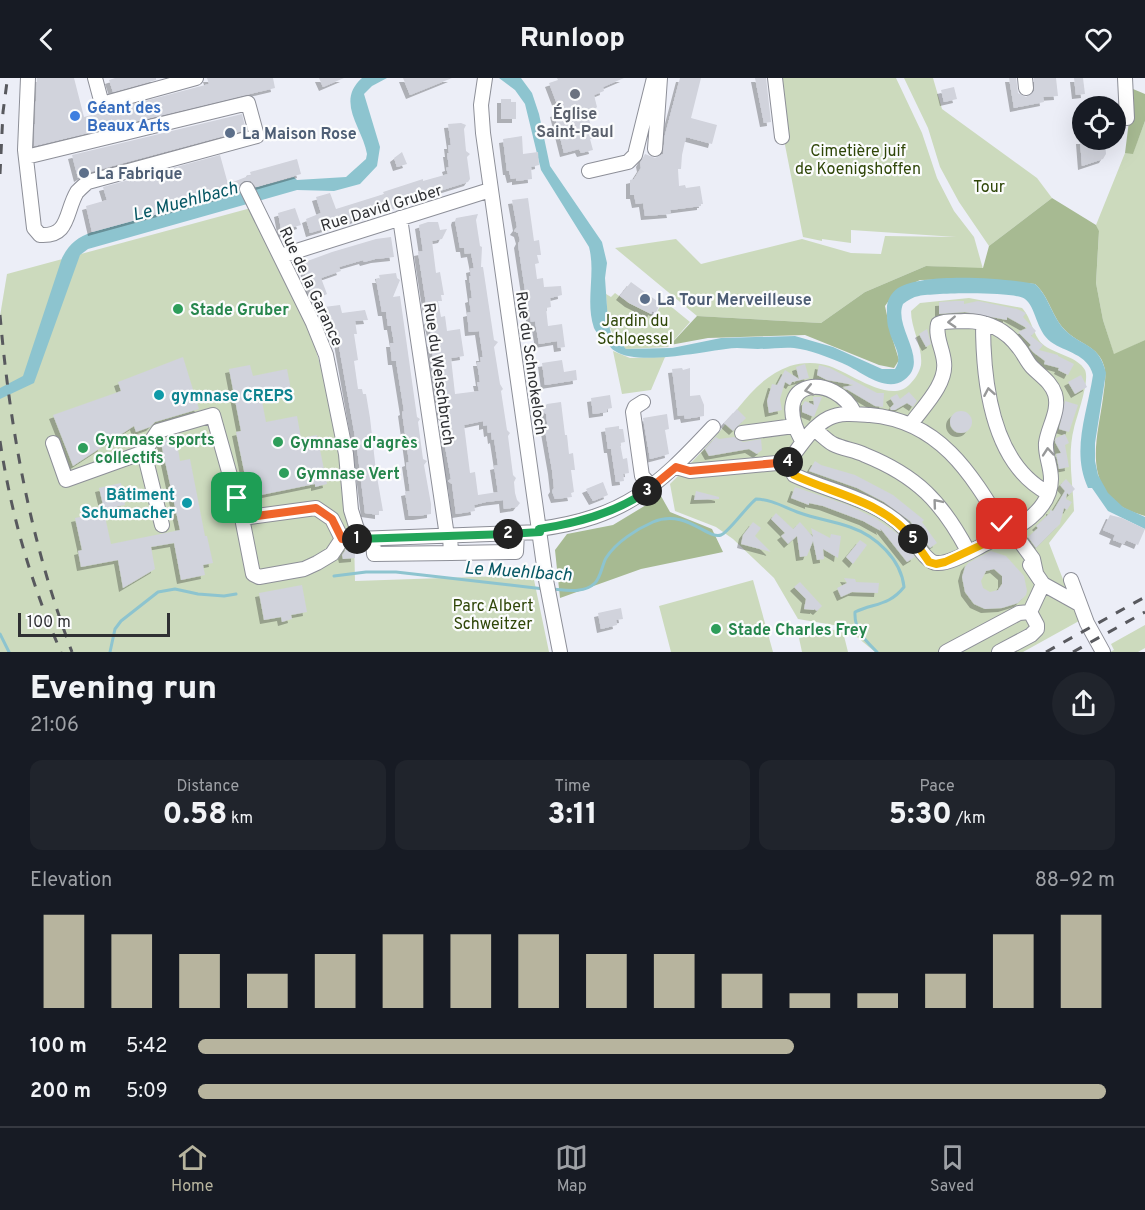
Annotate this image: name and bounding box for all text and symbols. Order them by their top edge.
text: Runloop [520,22,625,56]
icon: back [30,23,63,56]
icon: heart [1082,23,1115,56]
marker: Église Saint-Paul [568,87,582,101]
map controls [1072,96,1126,150]
button: locate [1072,96,1126,150]
place label: Géant des Beaux Arts [87,99,170,137]
place label: Église Saint-Paul [536,103,614,143]
marker: Géant des Beaux Arts [68,109,82,123]
place label: La Maison Rose [242,125,357,145]
marker: La Maison Rose [223,126,237,140]
park label: Cimetière juif de Koenigshoffen [795,142,921,180]
place label: La Fabrique [96,165,182,185]
marker: La Fabrique [77,166,91,180]
water label: Le Muehlbach [130,177,241,228]
park label: Tour [973,178,1005,198]
street label: Rue David Gruber [318,181,445,237]
street label: Rue de la Garance [274,224,347,350]
street label: Rue du Schnokeloch [510,290,550,437]
place label: La Tour Merveilleuse [657,291,812,311]
marker: La Tour Merveilleuse [638,292,652,306]
place label: Stade Gruber [190,301,289,321]
street label: Rue du Welschbruch [418,301,458,447]
marker: Stade Gruber [171,302,185,316]
park label: Jardin du Schloessel [597,312,673,350]
one-way arrow [947,315,956,328]
one-way arrow [804,383,814,396]
place label: gymnase CREPS [171,387,293,407]
one-way arrow [983,387,996,397]
marker: gymnase CREPS [152,388,166,402]
place label: Gymnase sports collectifs [95,431,215,469]
place label: Gymnase d'agrès [290,434,418,454]
marker: Gymnase d'agrès [271,435,285,449]
marker: Gymnase sports collectifs [76,441,90,455]
pin: 4 [773,447,803,477]
one-way arrow [1041,447,1054,456]
text: 4 [783,452,793,472]
place label: Gymnase Vert [296,465,400,485]
marker: Gymnase Vert [277,466,291,480]
pin [211,472,262,523]
pin: 3 [632,476,662,506]
icon: arrive [220,481,253,514]
text: 3 [642,481,652,501]
place label: Bâtiment Schumacher [81,486,175,524]
marker: Bâtiment Schumacher [180,496,194,510]
pin [976,498,1027,549]
one-way arrow [933,499,944,510]
icon: check [985,507,1018,540]
pin: 2 [493,519,523,549]
pin: 1 [342,524,372,554]
text: 2 [503,524,513,544]
pin: 5 [898,524,928,554]
text: 1 [354,529,360,549]
text: 5 [908,529,918,549]
water label: Le Muehlbach [463,557,573,588]
park label: Parc Albert Schweitzer [453,597,533,635]
scale bar [18,610,170,638]
text: 100 m [27,613,71,633]
place label: Stade Charles Frey [728,621,867,641]
marker: Stade Charles Frey [709,622,723,636]
text: Evening run [30,669,217,711]
button: share [1052,672,1115,735]
text: 21:06 [30,713,79,739]
text: Distance [176,777,239,797]
text: Time [555,777,590,797]
text: Pace [920,777,955,797]
text: 0.58 [163,797,227,834]
text: 3:11 [548,797,597,834]
text: 5:30 [889,797,952,834]
text: km [227,809,253,829]
text: /km [952,809,985,829]
text: Elevation [30,868,112,894]
text: 88–92 m [1035,868,1115,894]
text: 100 m [30,1034,87,1060]
text: 5:42 [126,1034,168,1060]
text: 200 m [30,1079,91,1105]
text: 5:09 [126,1079,168,1105]
tab: Home [171,1141,213,1197]
tab: Map [555,1141,588,1197]
tab: Saved [930,1141,974,1197]

